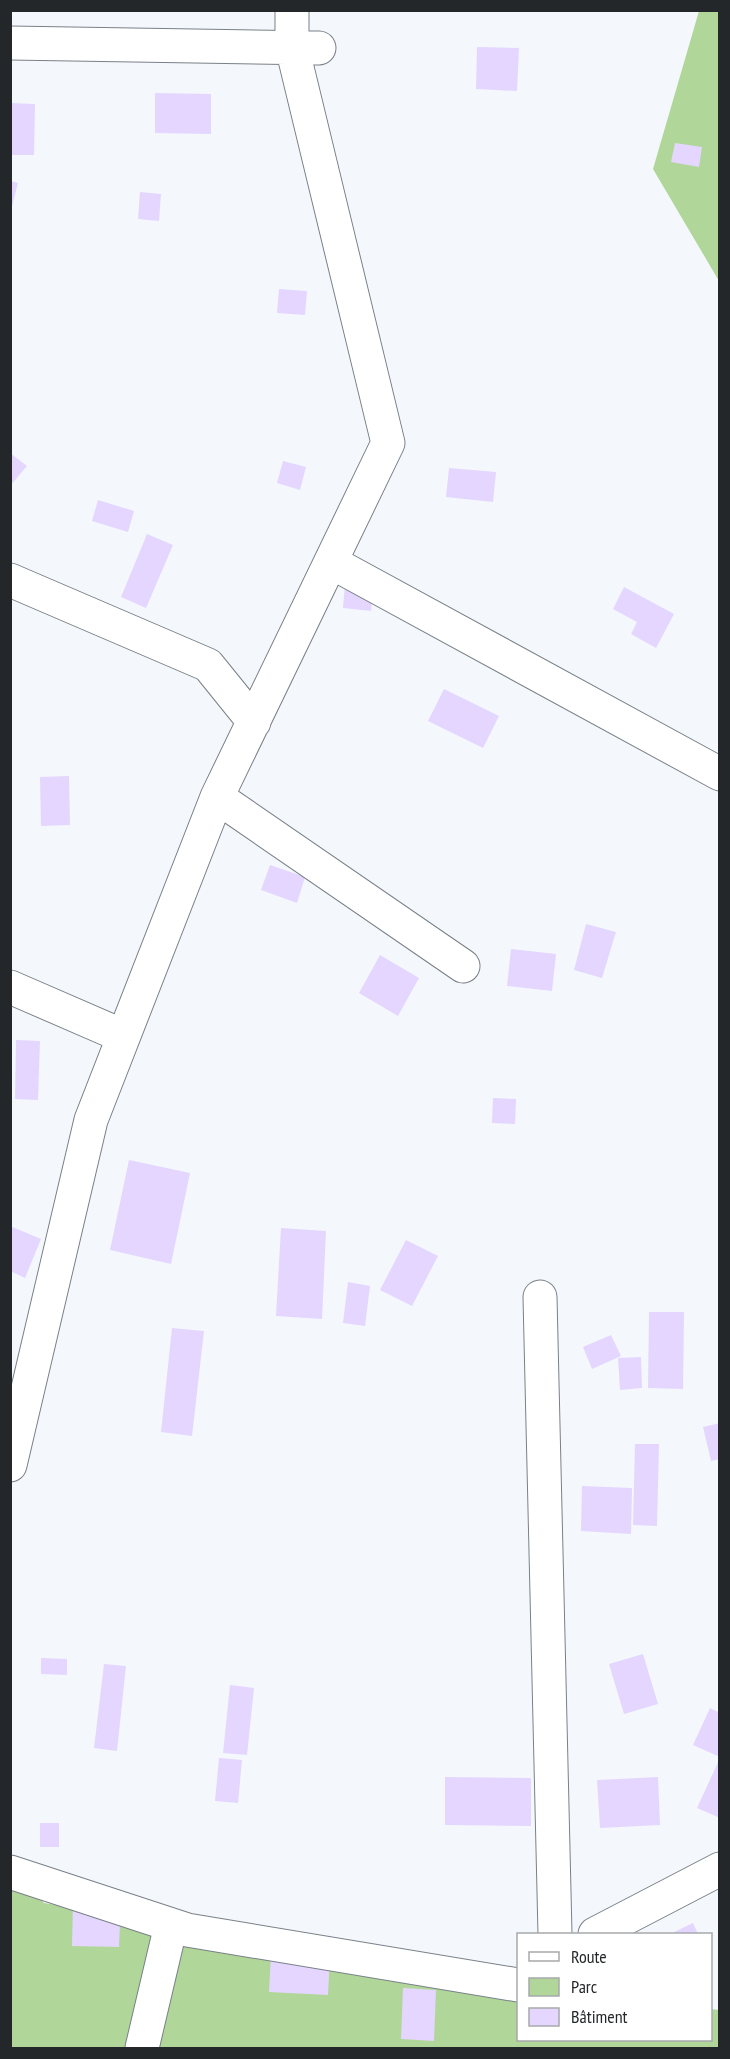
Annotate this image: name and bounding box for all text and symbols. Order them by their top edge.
legend [517,1933,712,2041]
text: Route [571,1945,607,1968]
text: Parc [571,1975,598,1998]
text: Bâtiment [571,2005,628,2028]

